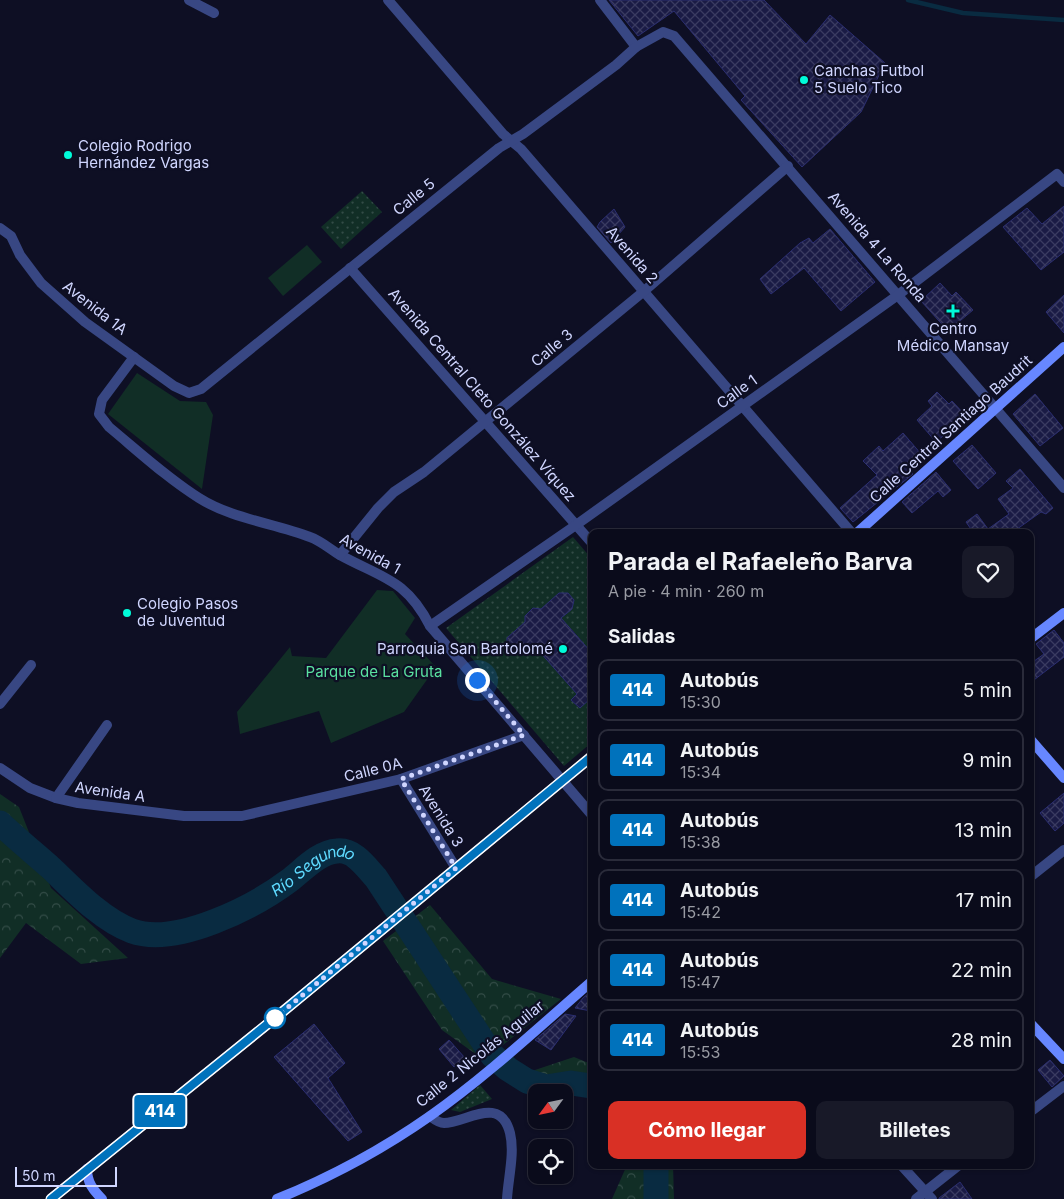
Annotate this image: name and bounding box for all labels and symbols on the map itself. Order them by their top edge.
place label: Canchas Futbol 5 Suelo Tico [814,61,924,97]
marker: Canchas Futbol 5 Suelo Tico [798,74,810,86]
place label: Colegio Rodrigo Hernández Vargas [78,136,209,172]
marker: Colegio Rodrigo Hernández Vargas [62,149,74,161]
street label: Calle 5 [389,174,439,219]
street label: Avenida 4 La Ronda [824,187,931,306]
street label: Avenida 2 [602,222,662,287]
street label: Avenida 1A [59,276,131,339]
street label: Avenida Central Cleto González Víquez [385,284,580,505]
marker: Centro Médico Mansay [946,304,960,318]
place label: Centro Médico Mansay [897,319,1010,355]
street label: Calle 3 [527,325,577,371]
street label: Calle Central Santiago Baudrit [866,351,1036,507]
street label: Calle 1 [713,370,761,413]
street label: Avenida 1 [336,529,404,578]
place label: Colegio Pasos de Juventud [137,594,238,630]
marker: Colegio Pasos de Juventud [121,607,133,619]
place label: Parroquia San Bartolomé [377,639,553,658]
marker: Parroquia San Bartolomé [557,643,569,655]
park label: Parque de La Gruta [306,662,442,681]
your location [465,668,490,693]
street label: Calle 0A [342,753,404,786]
street label: Avenida A [74,777,146,806]
street label: Avenida 3 [415,781,468,850]
water label: Río Segundo [267,841,359,900]
street label: Calle 2 Nicolás Aguilar [412,996,548,1111]
unlabelled marker [264,1007,286,1029]
north arrow [528,1084,572,1129]
line badge: 414 [131,1095,189,1127]
scale bar [15,1164,118,1187]

